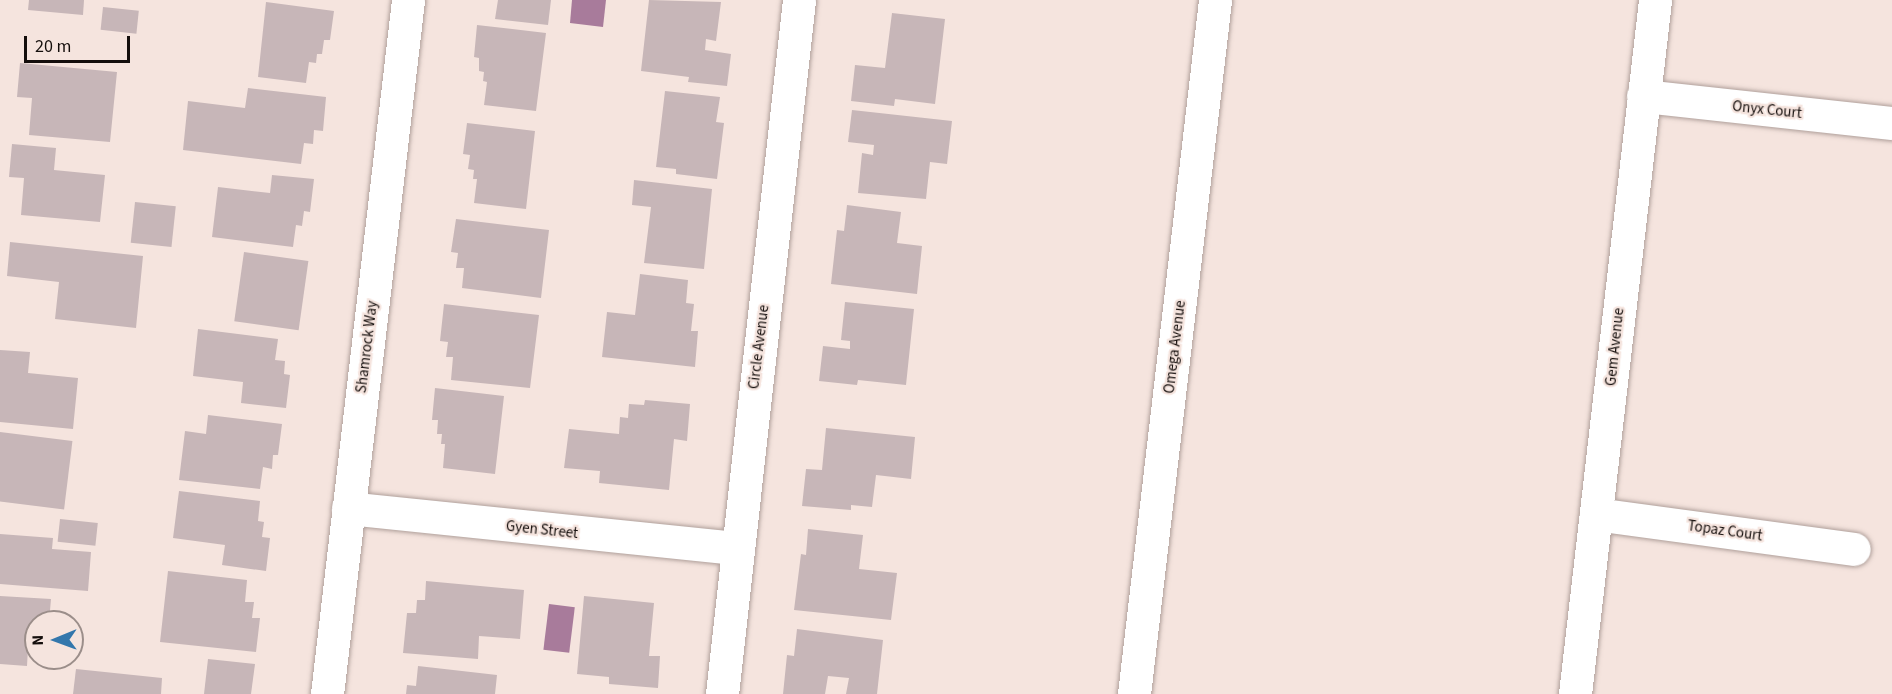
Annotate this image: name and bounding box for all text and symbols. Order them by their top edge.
scale bar [27,24,134,62]
text: 20 m [35,34,71,59]
street label: Onyx Court [1731,97,1803,123]
street label: Omega Avenue [1160,299,1190,395]
street label: Shamrock Way [352,300,382,394]
street label: Circle Avenue [745,304,773,390]
street label: Gem Avenue [1602,307,1628,387]
street label: Gyen Street [505,517,579,543]
street label: Topaz Court [1686,517,1764,545]
north arrow [24,610,84,670]
text: N [27,635,49,646]

